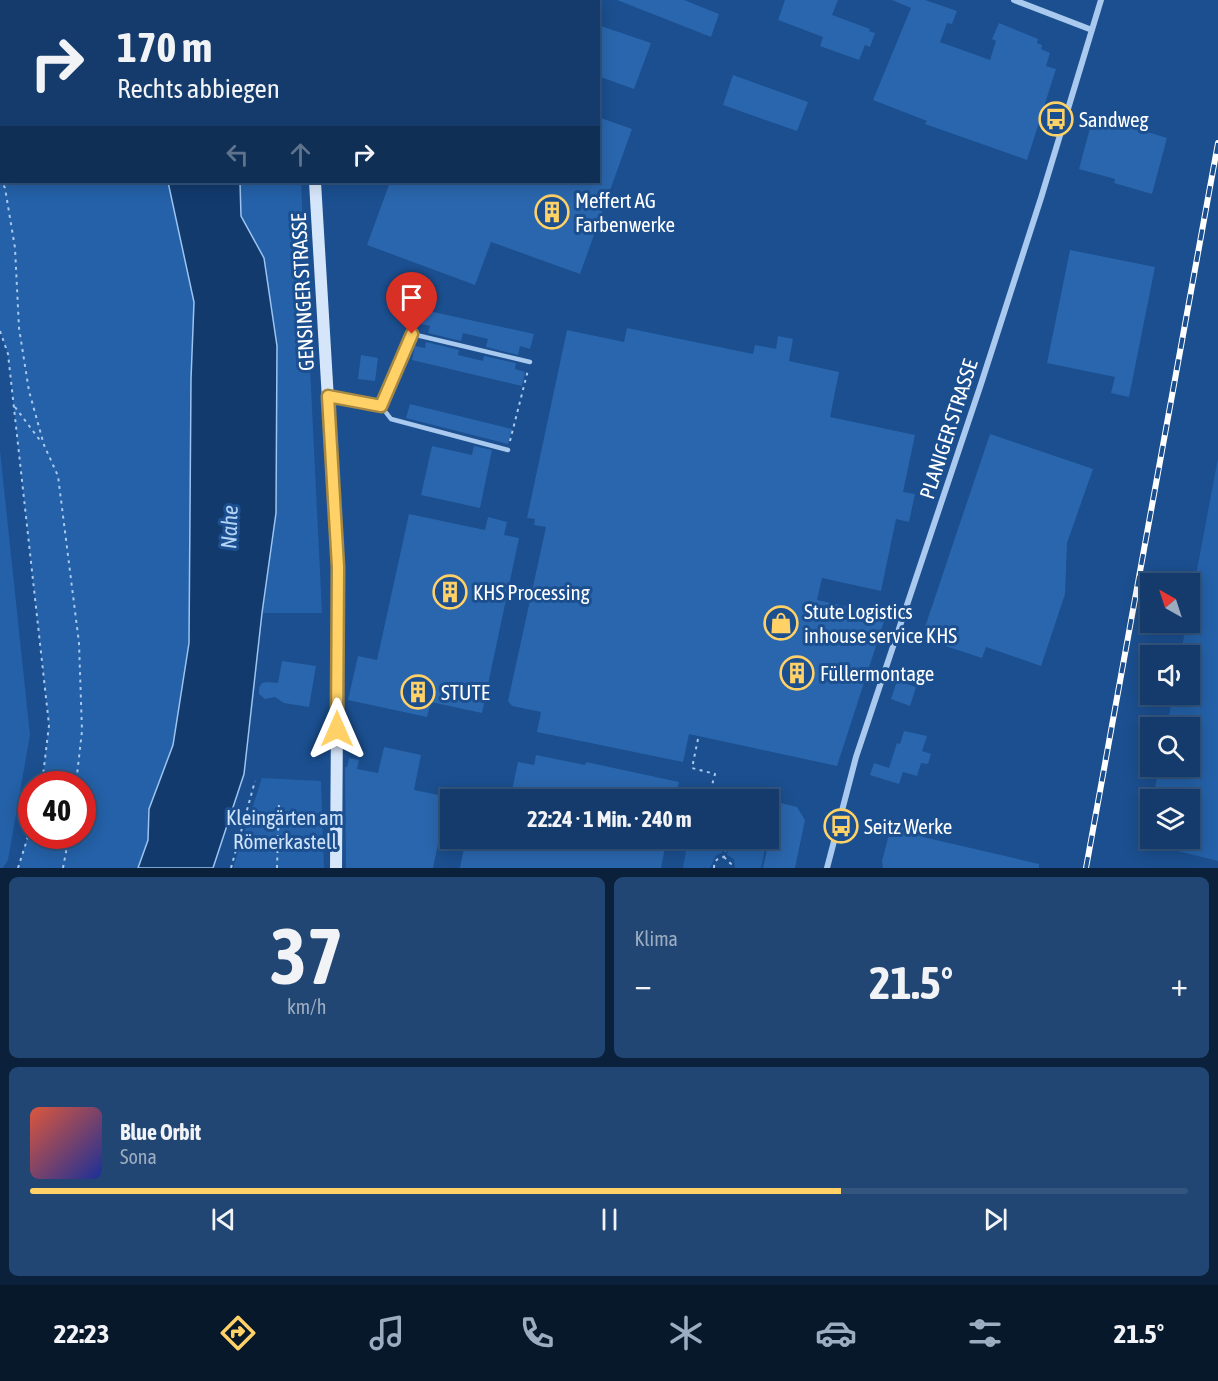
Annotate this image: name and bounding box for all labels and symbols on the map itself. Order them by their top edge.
bus stop icon: Sandweg [1038,101,1074,137]
place label: Sandweg [1079,107,1149,131]
place label: Meffert AG Farbenwerke [575,188,675,236]
building icon: Meffert AG Farbenwerke [534,194,570,230]
street label: GENSINGER STRASSE [286,212,318,371]
pin [386,272,437,334]
street label: PLANIGER STRASSE [914,356,982,502]
water label: Nahe [215,505,243,549]
north arrow [1140,573,1200,633]
building icon: KHS Processing [432,574,468,610]
place label: KHS Processing [473,580,590,604]
place label: Stute Logistics inhouse service KHS [804,599,957,647]
shop icon: Stute Logistics inhouse service KHS [763,605,799,641]
building icon: Füllermontage [779,655,815,691]
place label: Füllermontage [820,661,934,685]
building icon: STUTE [400,674,436,710]
place label: STUTE [441,680,490,704]
position arrow [305,697,369,761]
speed limit sign: 40 [18,771,96,849]
park label: Kleingärten am Römerkastell [226,805,344,853]
bus stop icon: Seitz Werke [823,808,859,844]
place label: Seitz Werke [864,814,952,838]

